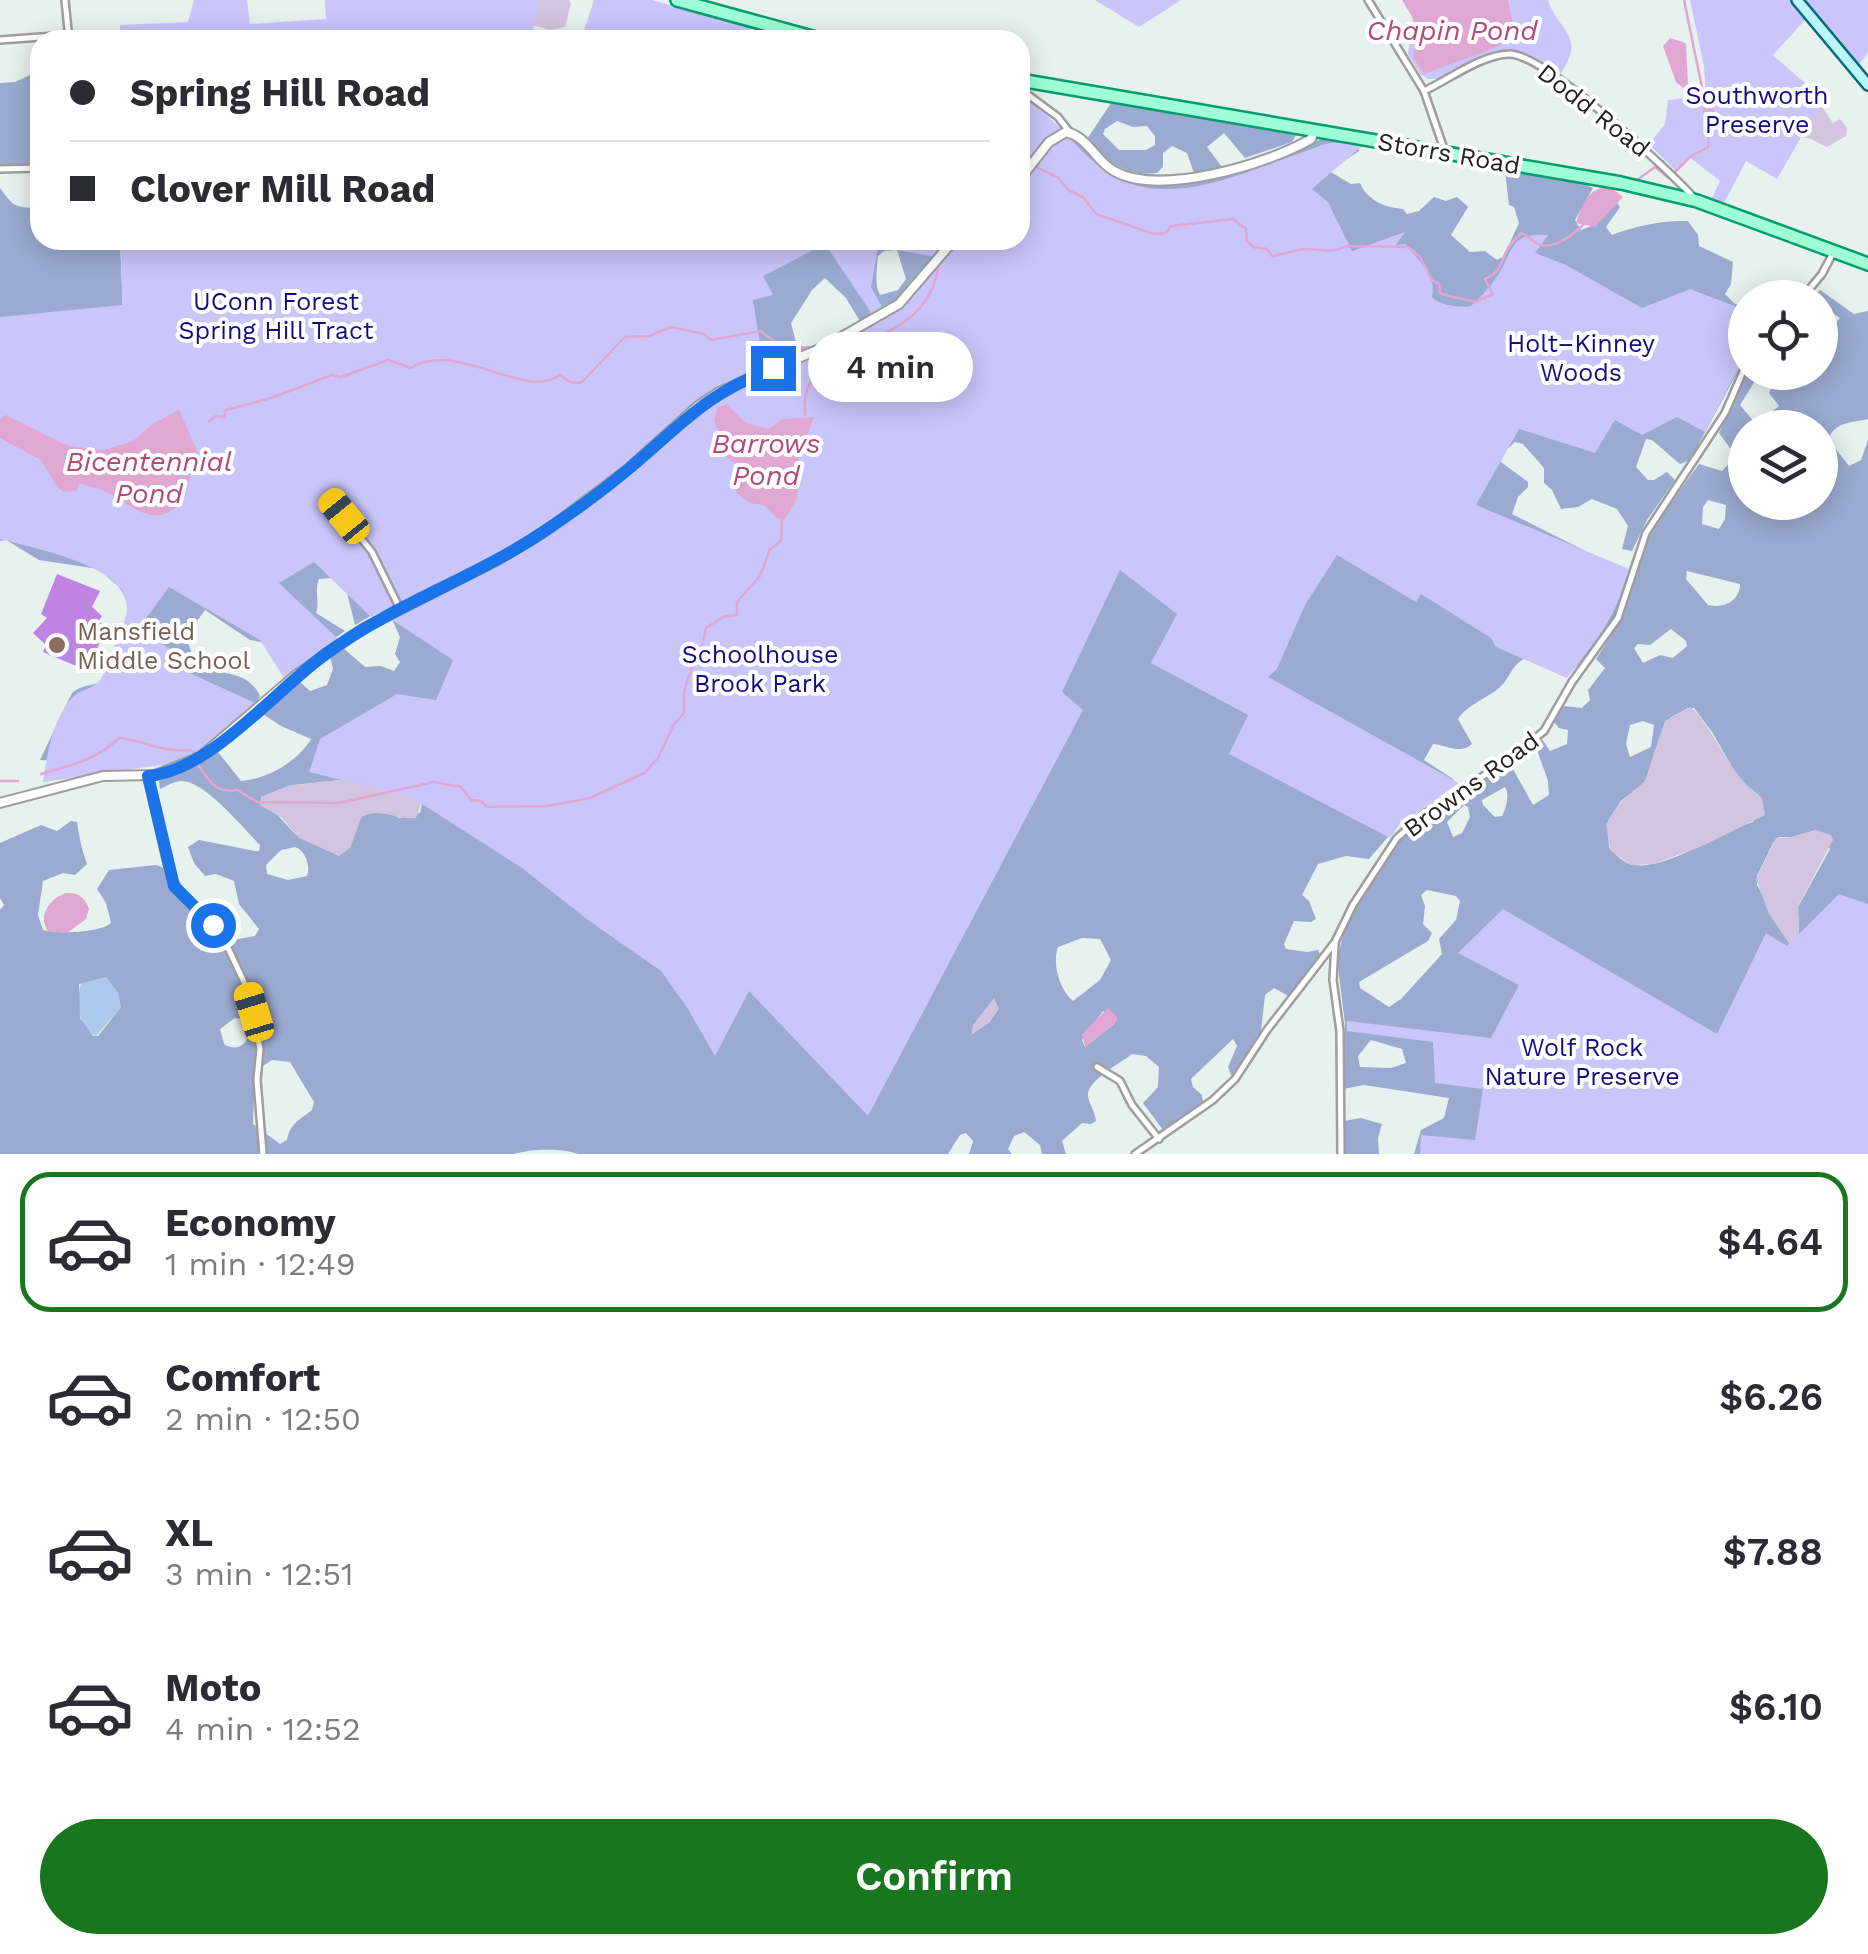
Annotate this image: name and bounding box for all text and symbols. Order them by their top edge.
water label: Chapin Pond [1367,14,1538,47]
street label: Dodd Road [1532,58,1655,163]
text: Spring Hill Road [130,71,430,115]
park label: Southworth Preserve [1685,81,1829,139]
street label: Storrs Road [1375,127,1522,180]
text: Clover Mill Road [130,167,435,211]
map controls [1728,280,1838,520]
button: locate [1728,280,1838,390]
park label: UConn Forest Spring Hill Tract [179,287,374,345]
park label: Holt–Kinney Woods [1507,329,1655,387]
callout: 4 min [808,333,973,403]
route end [751,346,796,391]
text: 4 min [846,348,935,386]
button: layers [1728,410,1838,520]
water label: Barrows Pond [712,427,820,492]
water label: Bicentennial Pond [66,445,232,510]
car [313,483,375,549]
place label: Mansfield Middle School [77,617,250,675]
marker: Mansfield Middle School [46,634,68,656]
park label: Schoolhouse Brook Park [682,640,838,698]
street label: Browns Road [1398,726,1544,843]
route start [191,903,236,948]
car [231,979,277,1045]
park label: Wolf Rock Nature Preserve [1484,1033,1680,1091]
icon: car [45,1197,135,1287]
text: Economy [165,1201,336,1245]
text: $4.64 [1717,1220,1823,1264]
text: 1 min · 12:49 [165,1245,356,1283]
icon: car [45,1352,135,1442]
text: Comfort [165,1356,320,1400]
text: $6.26 [1719,1375,1823,1419]
text: 2 min · 12:50 [165,1400,361,1438]
icon: car [45,1507,135,1597]
text: XL [165,1511,213,1555]
text: $7.88 [1723,1530,1823,1574]
text: 3 min · 12:51 [165,1555,354,1593]
icon: car [45,1662,135,1752]
text: Moto [165,1666,261,1710]
text: $6.10 [1729,1685,1823,1729]
text: 4 min · 12:52 [165,1710,361,1748]
button: Confirm [40,1819,1828,1934]

